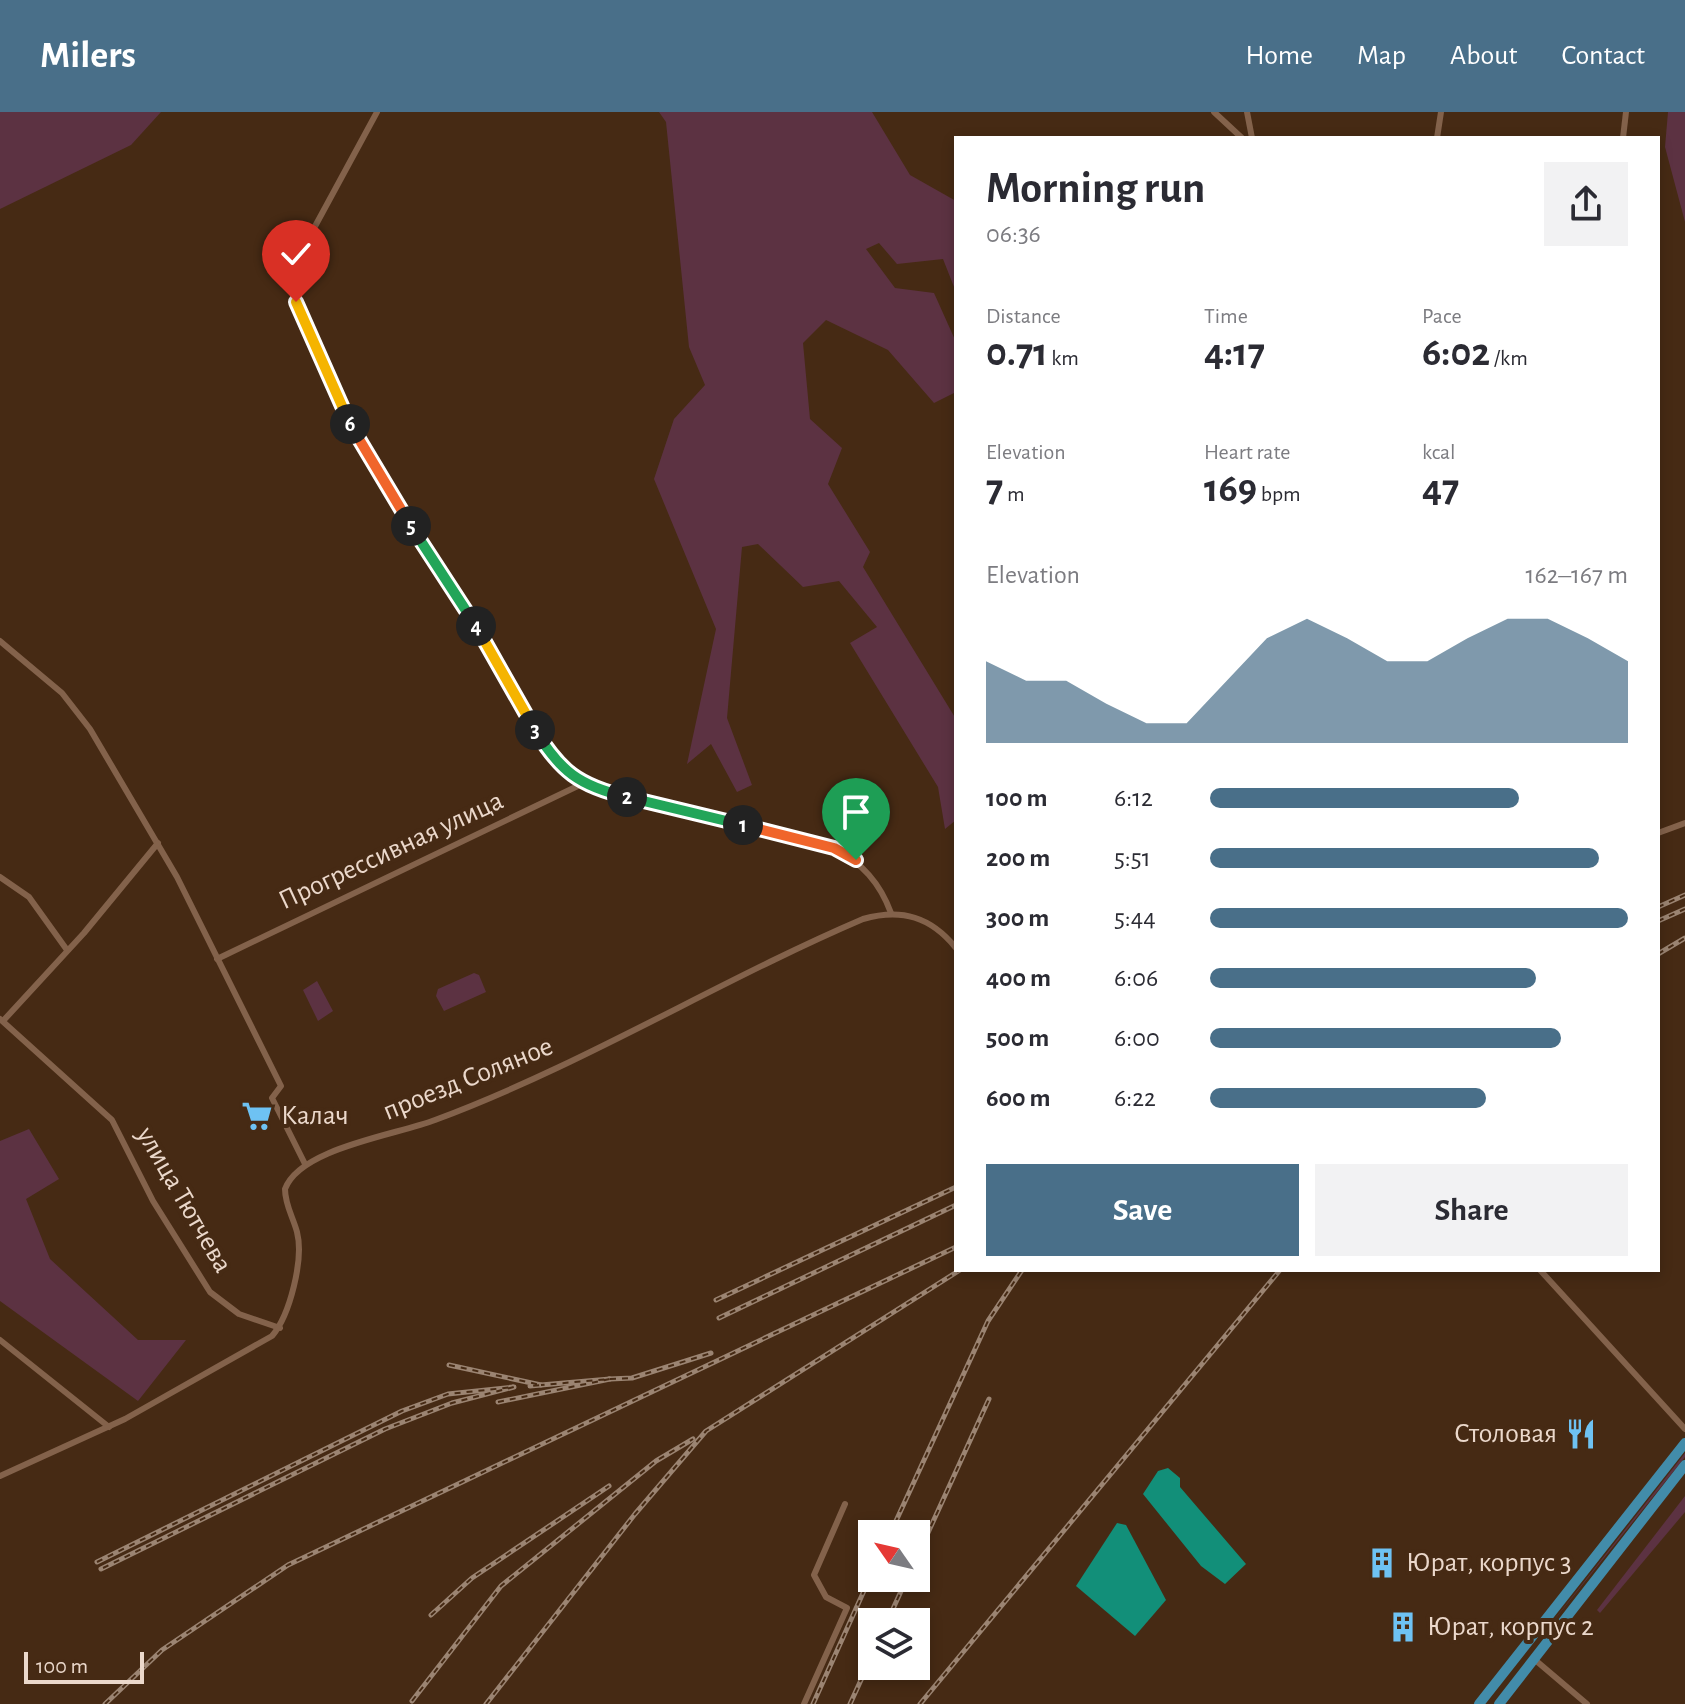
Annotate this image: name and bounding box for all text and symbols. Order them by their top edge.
text: Milers [40,37,136,75]
text: Home [1246,42,1313,70]
text: Map [1357,42,1406,70]
text: About [1450,42,1518,70]
text: Contact [1562,42,1645,70]
button: share [1544,162,1628,246]
text: Morning run [986,167,1205,211]
pin [262,220,330,302]
text: 06:36 [986,221,1041,247]
icon: check [274,232,318,276]
text: Distance [986,305,1061,327]
text: Time [1204,305,1248,327]
text: Pace [1422,305,1462,327]
text: 0.71 [986,333,1048,373]
text: 4:17 [1204,333,1265,373]
text: 6:02 [1422,333,1490,373]
text: km [1048,347,1079,369]
text: /km [1490,347,1528,369]
pin: 6 [330,404,370,444]
text: 6 [345,413,355,435]
text: Elevation [986,441,1066,463]
text: Heart rate [1204,441,1290,463]
text: kcal [1422,441,1456,463]
text: 7 [986,469,1003,509]
text: 169 [1204,469,1257,509]
text: 47 [1422,469,1459,509]
text: m [1003,483,1025,505]
text: bpm [1257,483,1301,505]
pin: 5 [391,506,431,546]
text: 5 [406,515,416,537]
text: Elevation [986,562,1080,588]
text: 162–167 m [1526,562,1628,588]
pin: 4 [456,606,496,646]
text: 4 [470,615,482,637]
pin: 3 [515,710,555,750]
text: 3 [530,719,540,741]
pin: 2 [607,777,647,817]
pin [822,778,890,860]
text: 100 m [986,785,1047,811]
text: 6:12 [1114,785,1153,811]
text: 2 [622,786,632,808]
street label: Прогрессивная улица [274,787,508,915]
icon: arrive [834,790,878,834]
pin: 1 [723,805,763,845]
text: 1 [739,814,747,836]
text: 200 m [986,845,1050,871]
text: 5:51 [1114,845,1151,871]
text: 300 m [986,905,1049,931]
text: 5:44 [1114,905,1156,931]
text: 400 m [986,965,1051,991]
text: 6:06 [1114,965,1158,991]
text: 500 m [986,1025,1049,1051]
text: 6:00 [1114,1025,1160,1051]
street label: проезд Соляное [379,1032,557,1126]
text: 600 m [986,1085,1051,1111]
text: 6:22 [1114,1085,1156,1111]
supermarket icon: Калач [240,1099,274,1133]
place label: Калач [281,1102,349,1130]
street label: улица Тютчева [131,1122,237,1278]
button: Save [986,1164,1299,1256]
button: Share [1315,1164,1628,1256]
restaurant icon: Столовая [1564,1417,1598,1451]
place label: Столовая [1454,1420,1557,1448]
north arrow [858,1520,930,1592]
map controls [858,1520,930,1680]
building icon: Юрат, корпус 3 [1365,1546,1399,1580]
place label: Юрат, корпус 3 [1406,1549,1572,1577]
button: layers [858,1608,930,1680]
building icon: Юрат, корпус 2 [1386,1610,1420,1644]
place label: Юрат, корпус 2 [1427,1613,1594,1641]
scale bar [24,1648,144,1684]
text: 100 m [36,1655,88,1677]

